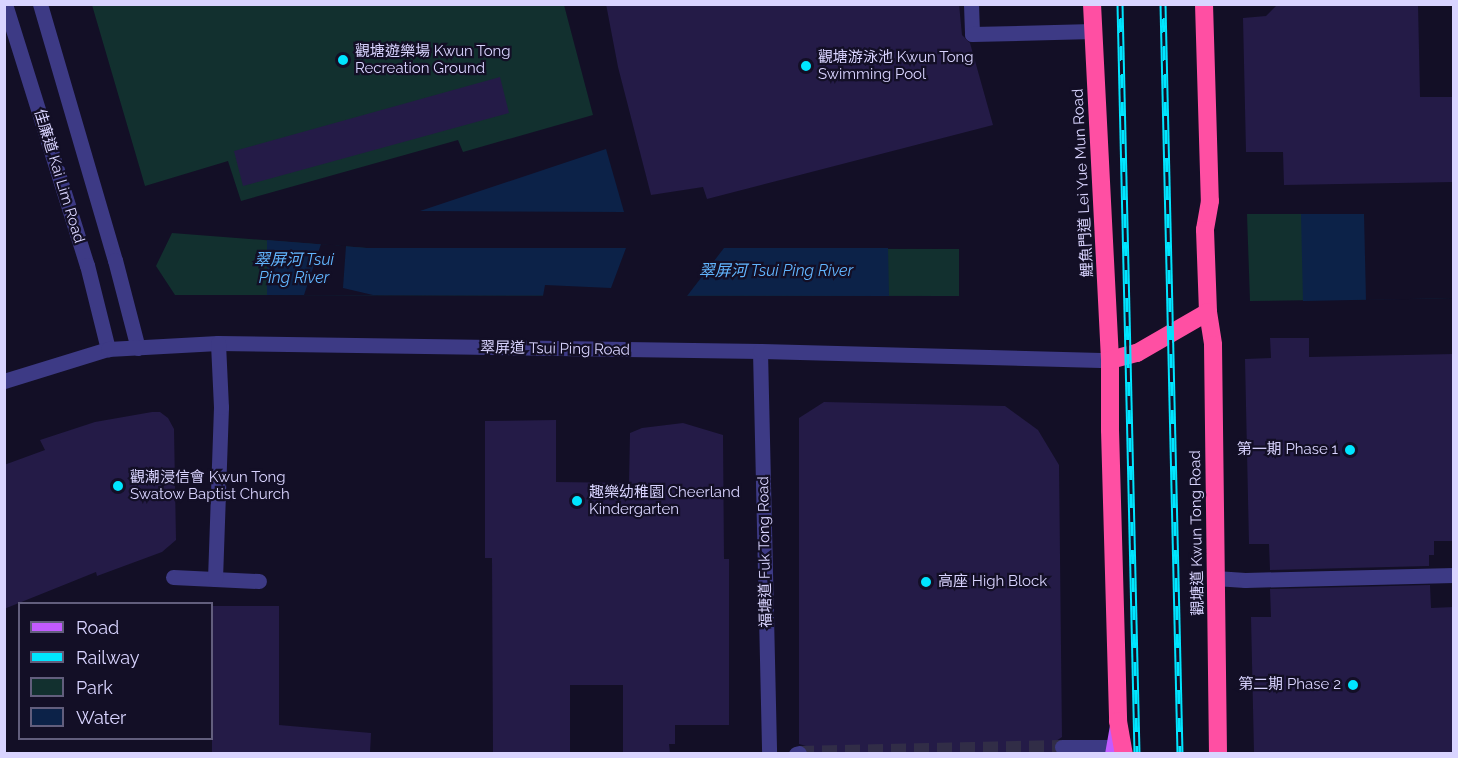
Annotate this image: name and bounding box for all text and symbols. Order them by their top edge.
place label: 觀塘遊樂場 Kwun Tong Recreation Ground [355,42,511,77]
place label: 觀塘游泳池 Kwun Tong Swimming Pool [818,48,974,83]
marker: 觀塘遊樂場 Kwun Tong Recreation Ground [336,53,350,67]
marker: 觀塘游泳池 Kwun Tong Swimming Pool [799,59,813,73]
street label: 鯉魚門道 Lei Yue Mun Road [1069,88,1097,278]
street label: 佳廉道 Kai Lim Road [30,107,88,245]
water label: 翠屏河 Tsui Ping River [254,250,334,288]
water label: 翠屏河 Tsui Ping River [699,261,853,281]
street label: 翠屏道 Tsui Ping Road [480,339,630,359]
place label: 第一期 Phase 1 [1237,441,1338,459]
marker: 第一期 Phase 1 [1343,443,1357,457]
street label: 觀塘道 Kwun Tong Road [1187,450,1207,616]
place label: 觀潮浸信會 Kwun Tong Swatow Baptist Church [130,468,290,503]
street label: 福塘道 Fuk Tong Road [755,476,775,628]
marker: 觀潮浸信會 Kwun Tong Swatow Baptist Church [111,479,125,493]
place label: 趣樂幼稚園 Cheerland Kindergarten [589,483,740,518]
marker: 趣樂幼稚園 Cheerland Kindergarten [570,494,584,508]
place label: 高座 High Block [938,573,1047,591]
marker: 高座 High Block [919,575,933,589]
legend [18,602,213,740]
text: Road [76,617,119,638]
text: Railway [76,647,140,668]
place label: 第二期 Phase 2 [1238,676,1341,694]
text: Park [76,677,113,698]
marker: 第二期 Phase 2 [1346,678,1360,692]
text: Water [76,707,126,728]

